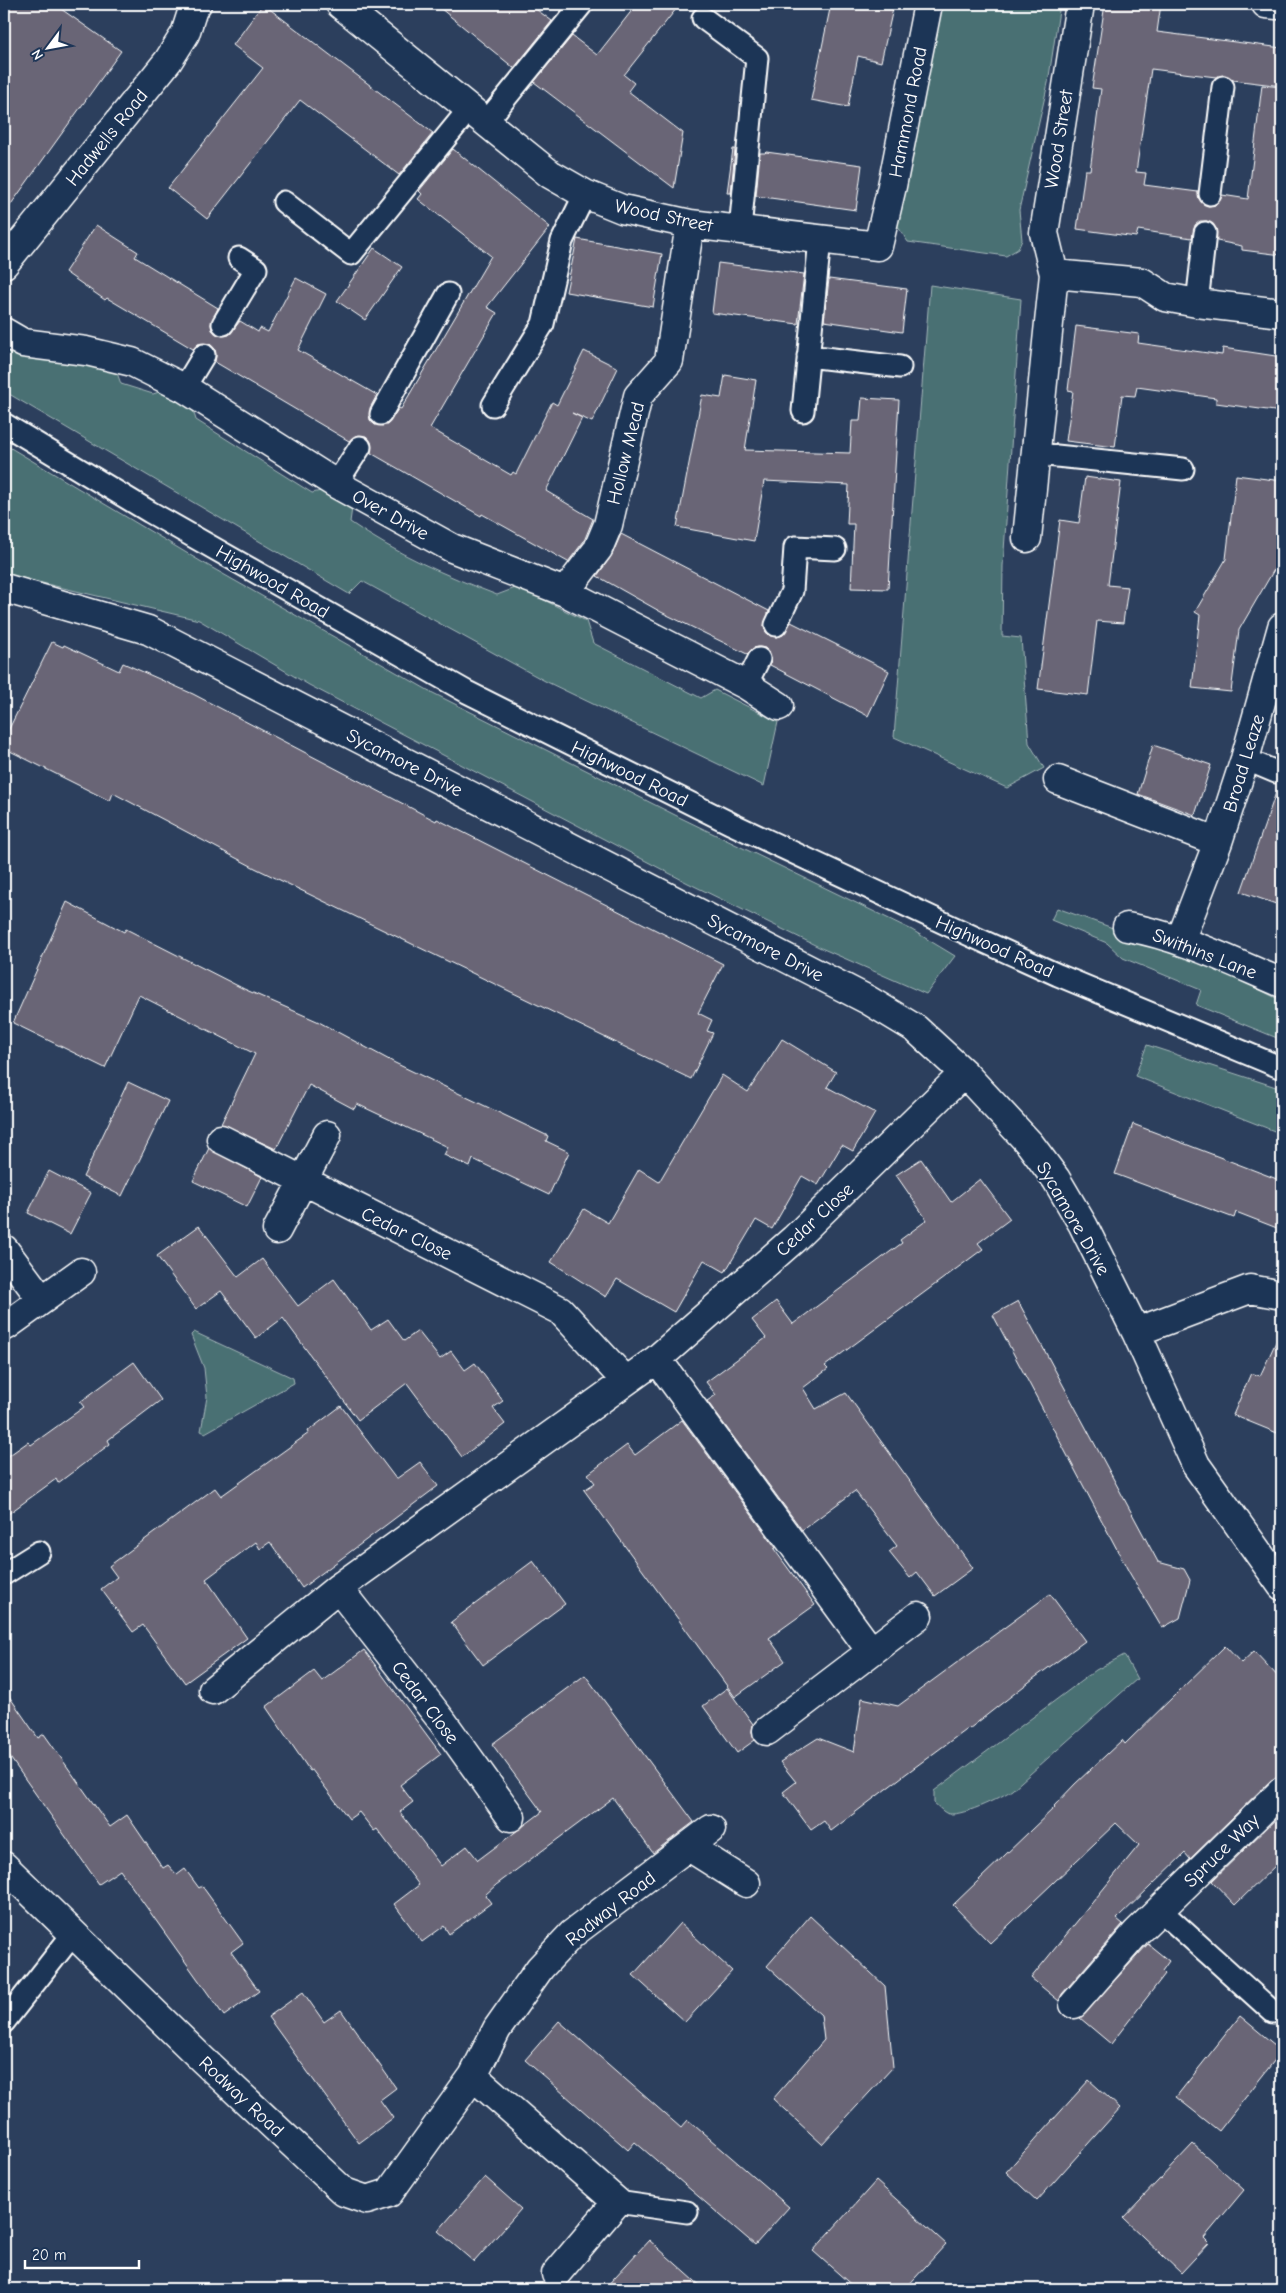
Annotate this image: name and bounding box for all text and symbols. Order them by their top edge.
north arrow [22,22,72,72]
street label: Hammond Road [884,45,931,180]
text: N [28,46,47,63]
street label: Hadwells Road [61,85,152,190]
street label: Wood Street [1040,88,1078,190]
street label: Wood Street [613,195,715,237]
street label: Hollow Mead [603,400,649,507]
street label: Over Drive [348,485,433,545]
street label: Highwood Road [212,541,333,623]
street label: Broad Leaze [1219,712,1269,815]
street label: Sycamore Drive [343,724,466,802]
street label: Highwood Road [568,736,691,812]
street label: Sycamore Drive [704,909,827,987]
street label: Highwood Road [932,911,1057,983]
street label: Swithins Lane [1149,924,1260,984]
street label: Sycamore Drive [1032,1158,1115,1279]
street label: Cedar Close [771,1178,858,1261]
street label: Cedar Close [358,1203,455,1265]
street label: Cedar Close [387,1657,463,1748]
street label: Spruce Way [1179,1809,1264,1892]
street label: Rodway Road [561,1867,660,1951]
street label: Rodway Road [194,2052,288,2142]
scale bar [25,2238,139,2270]
text: 20 m [32,2246,66,2264]

